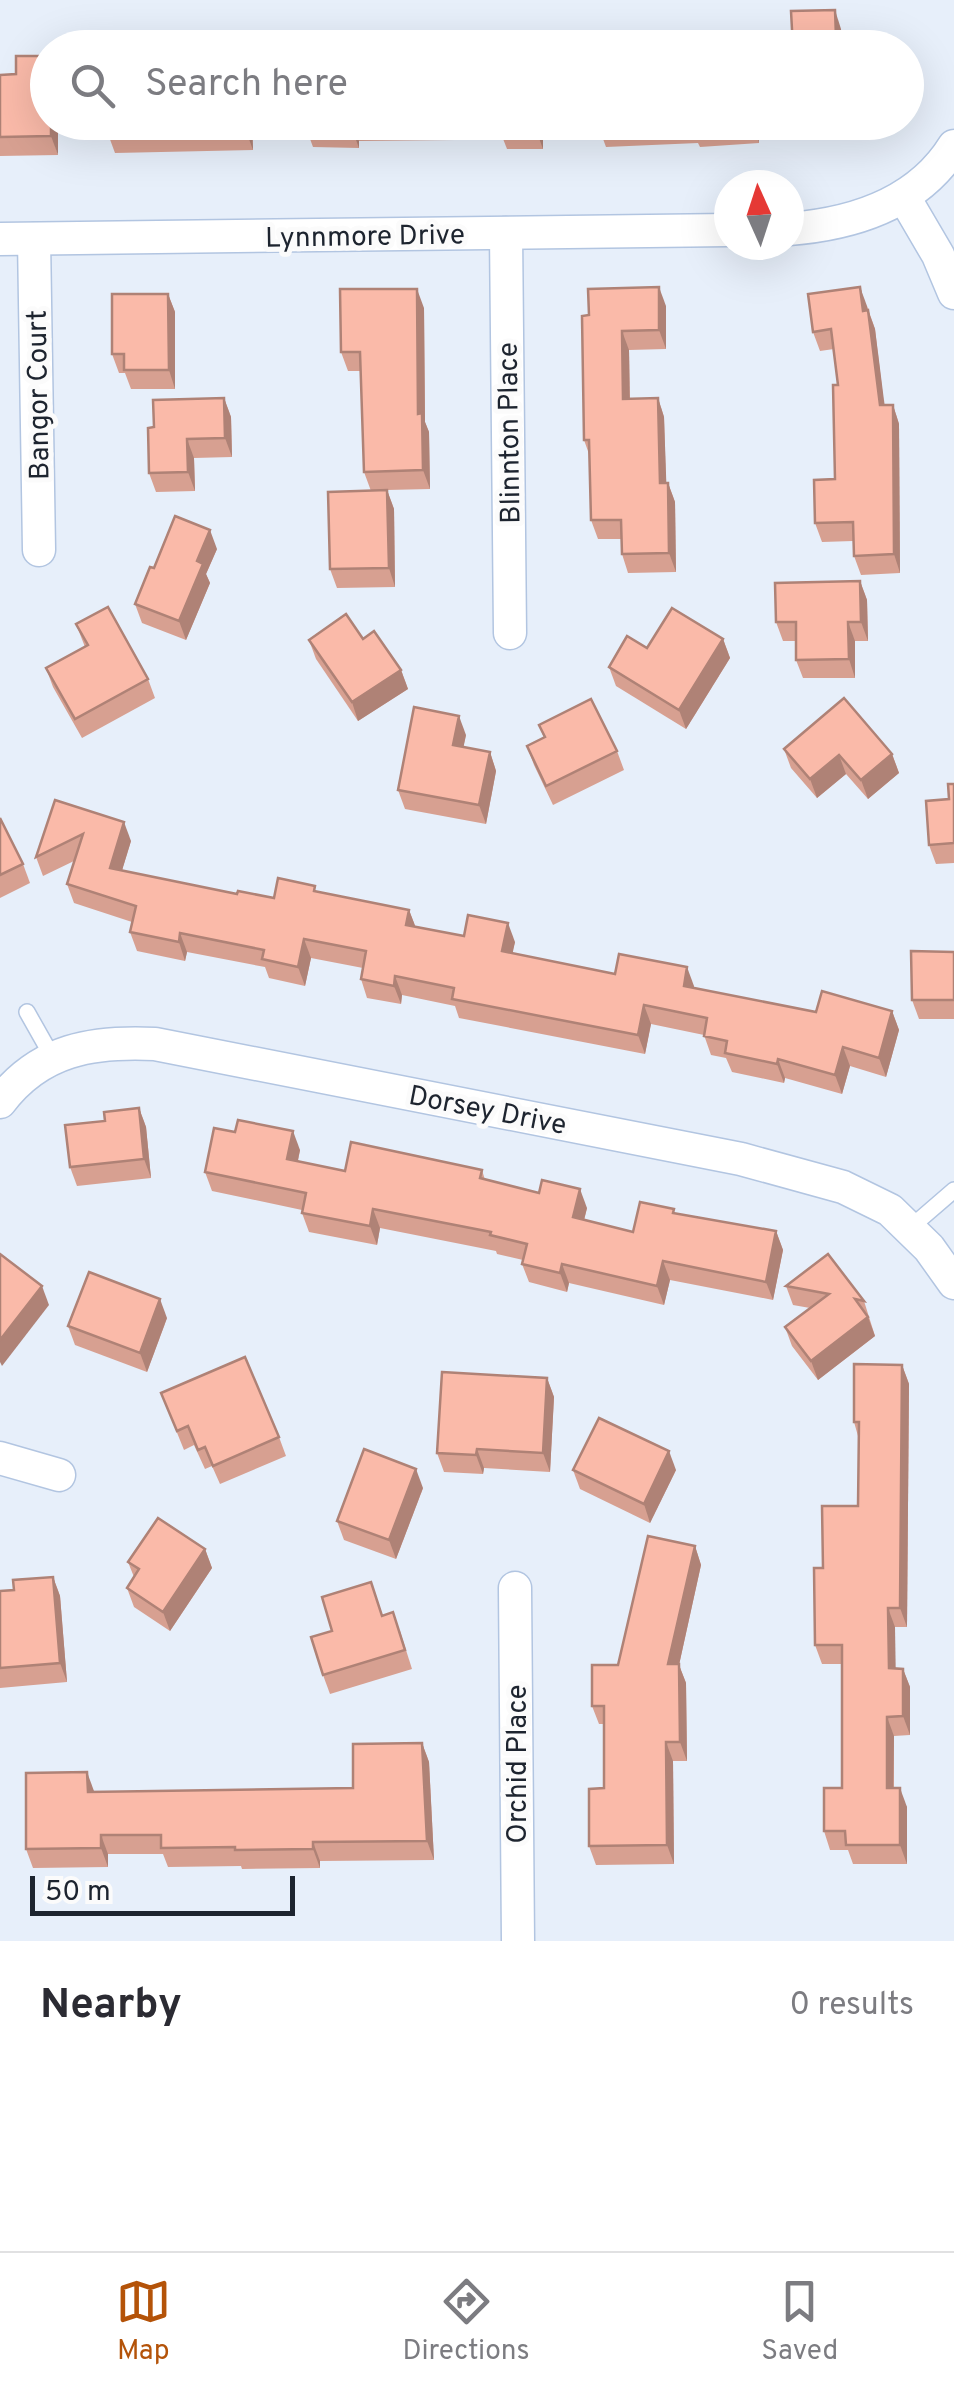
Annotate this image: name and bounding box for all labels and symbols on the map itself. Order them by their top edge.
north arrow [714,170,804,260]
street label: Lynnmore Drive [265,218,465,258]
street label: Bangor Court [21,310,59,480]
street label: Blinnton Place [491,342,531,524]
street label: Dorsey Drive [405,1079,569,1145]
street label: Orchid Place [501,1684,537,1844]
scale bar [30,1871,295,1916]

